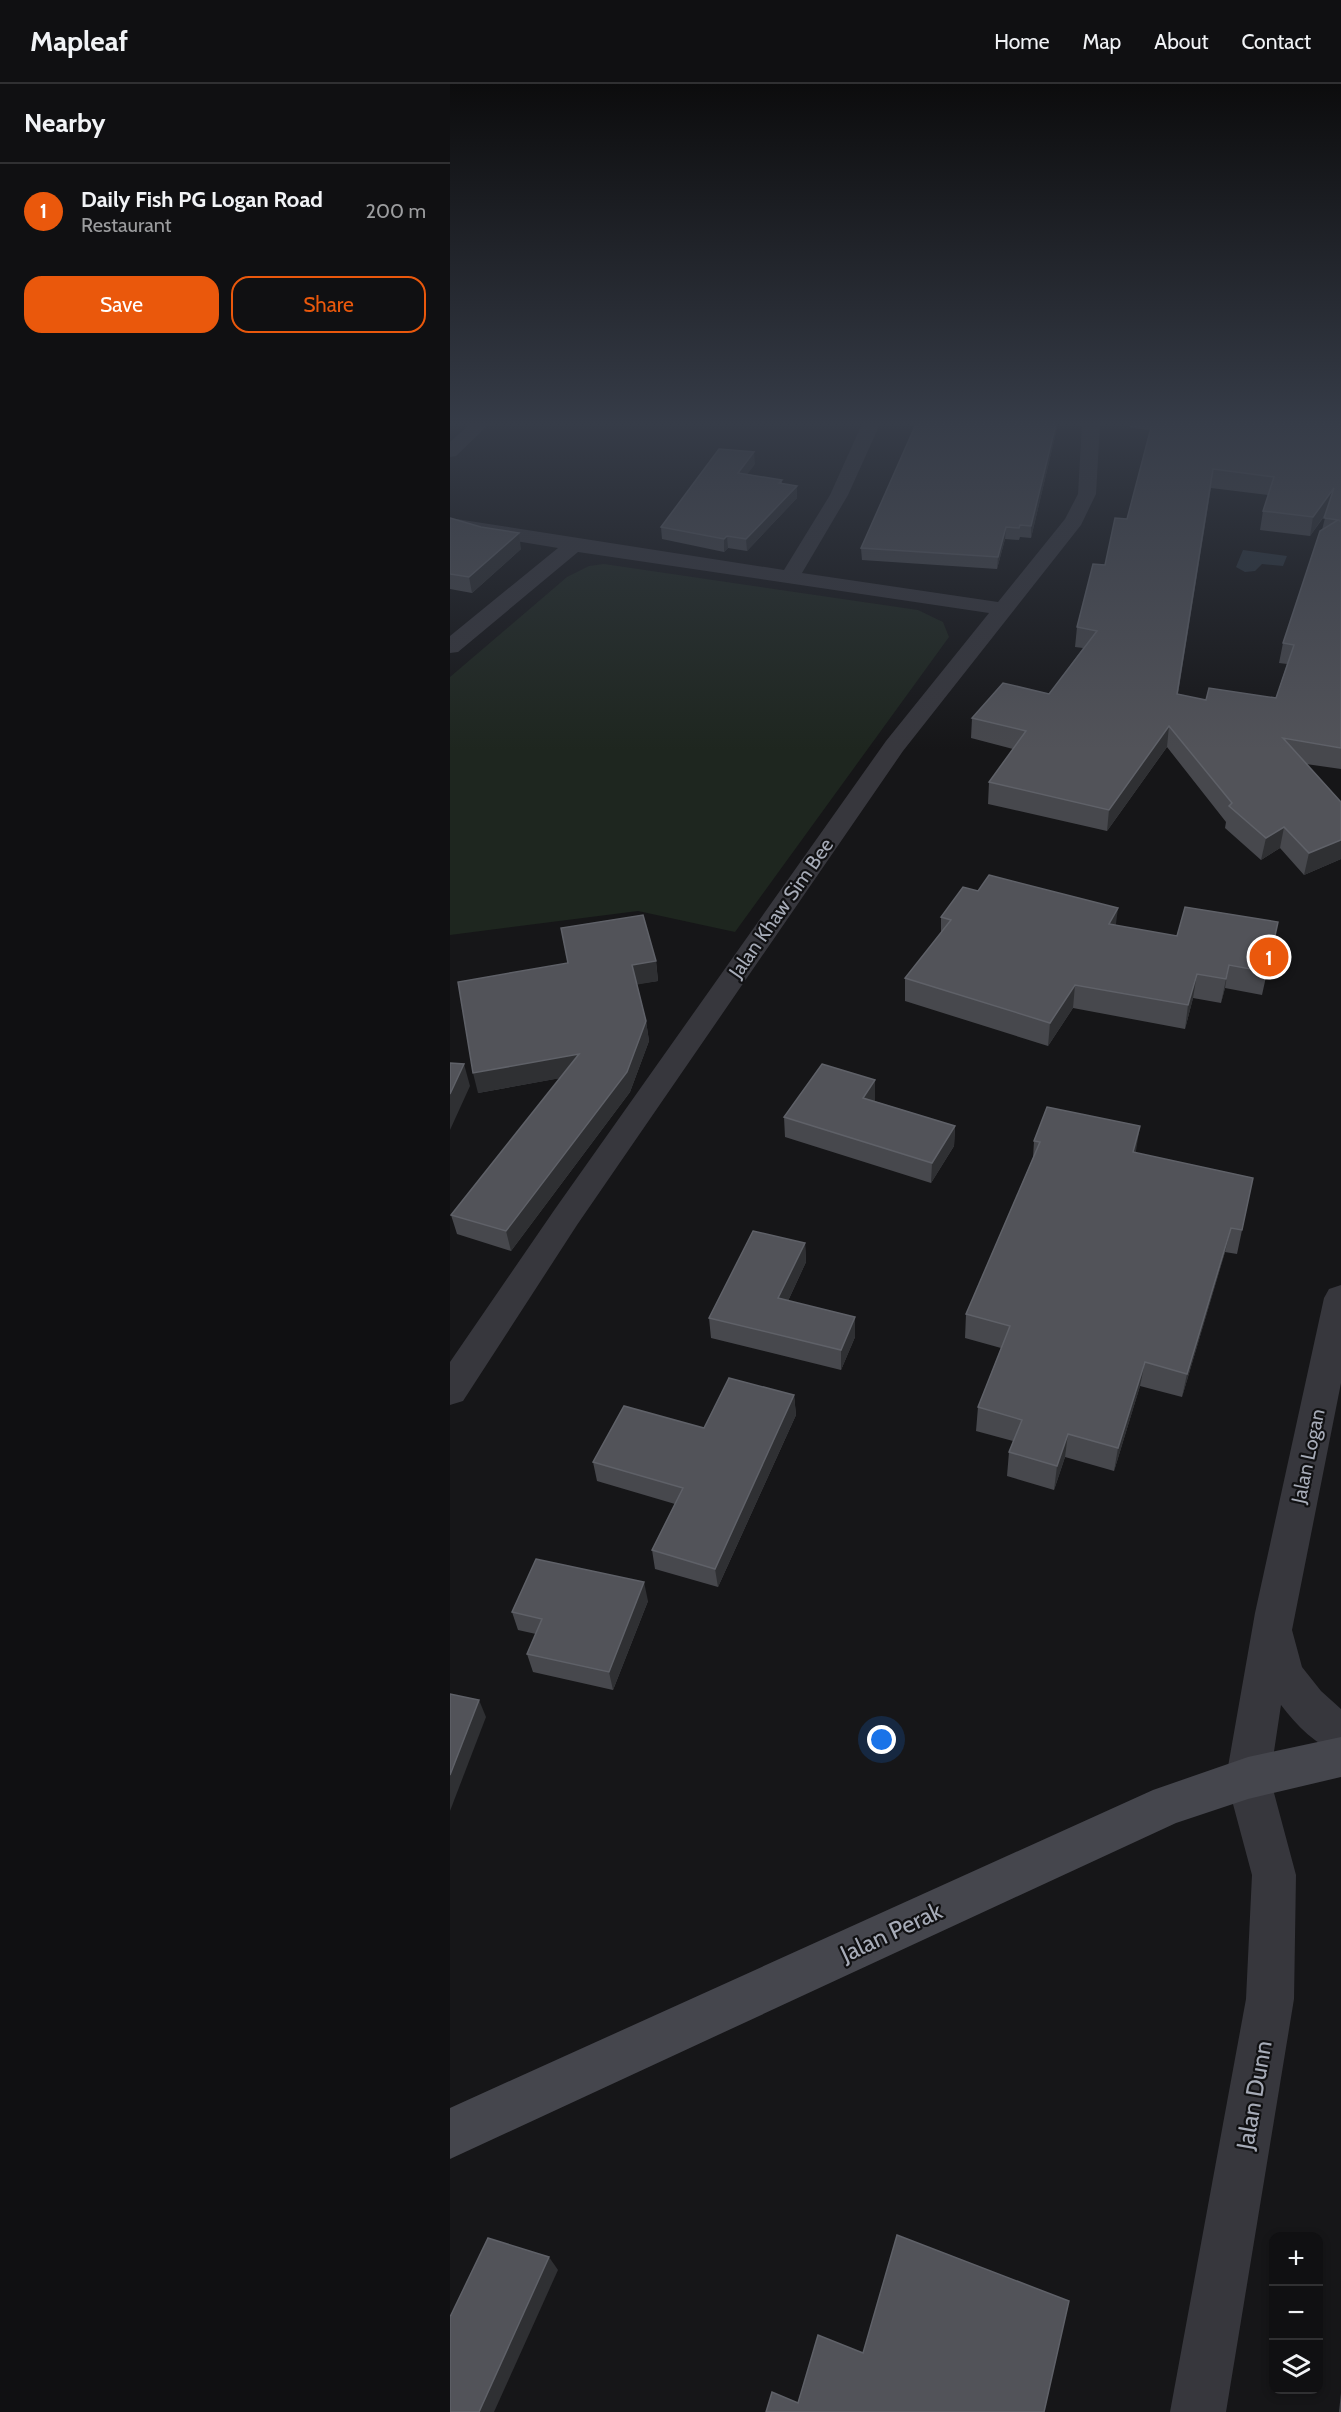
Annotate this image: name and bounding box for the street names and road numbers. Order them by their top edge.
street label: Jalan Khaw Sim Bee [723,833,838,983]
street label: Jalan Logan [1286,1407,1330,1506]
street label: Jalan Perak [835,1896,947,1969]
street label: Jalan Dunn [1230,2038,1278,2153]

